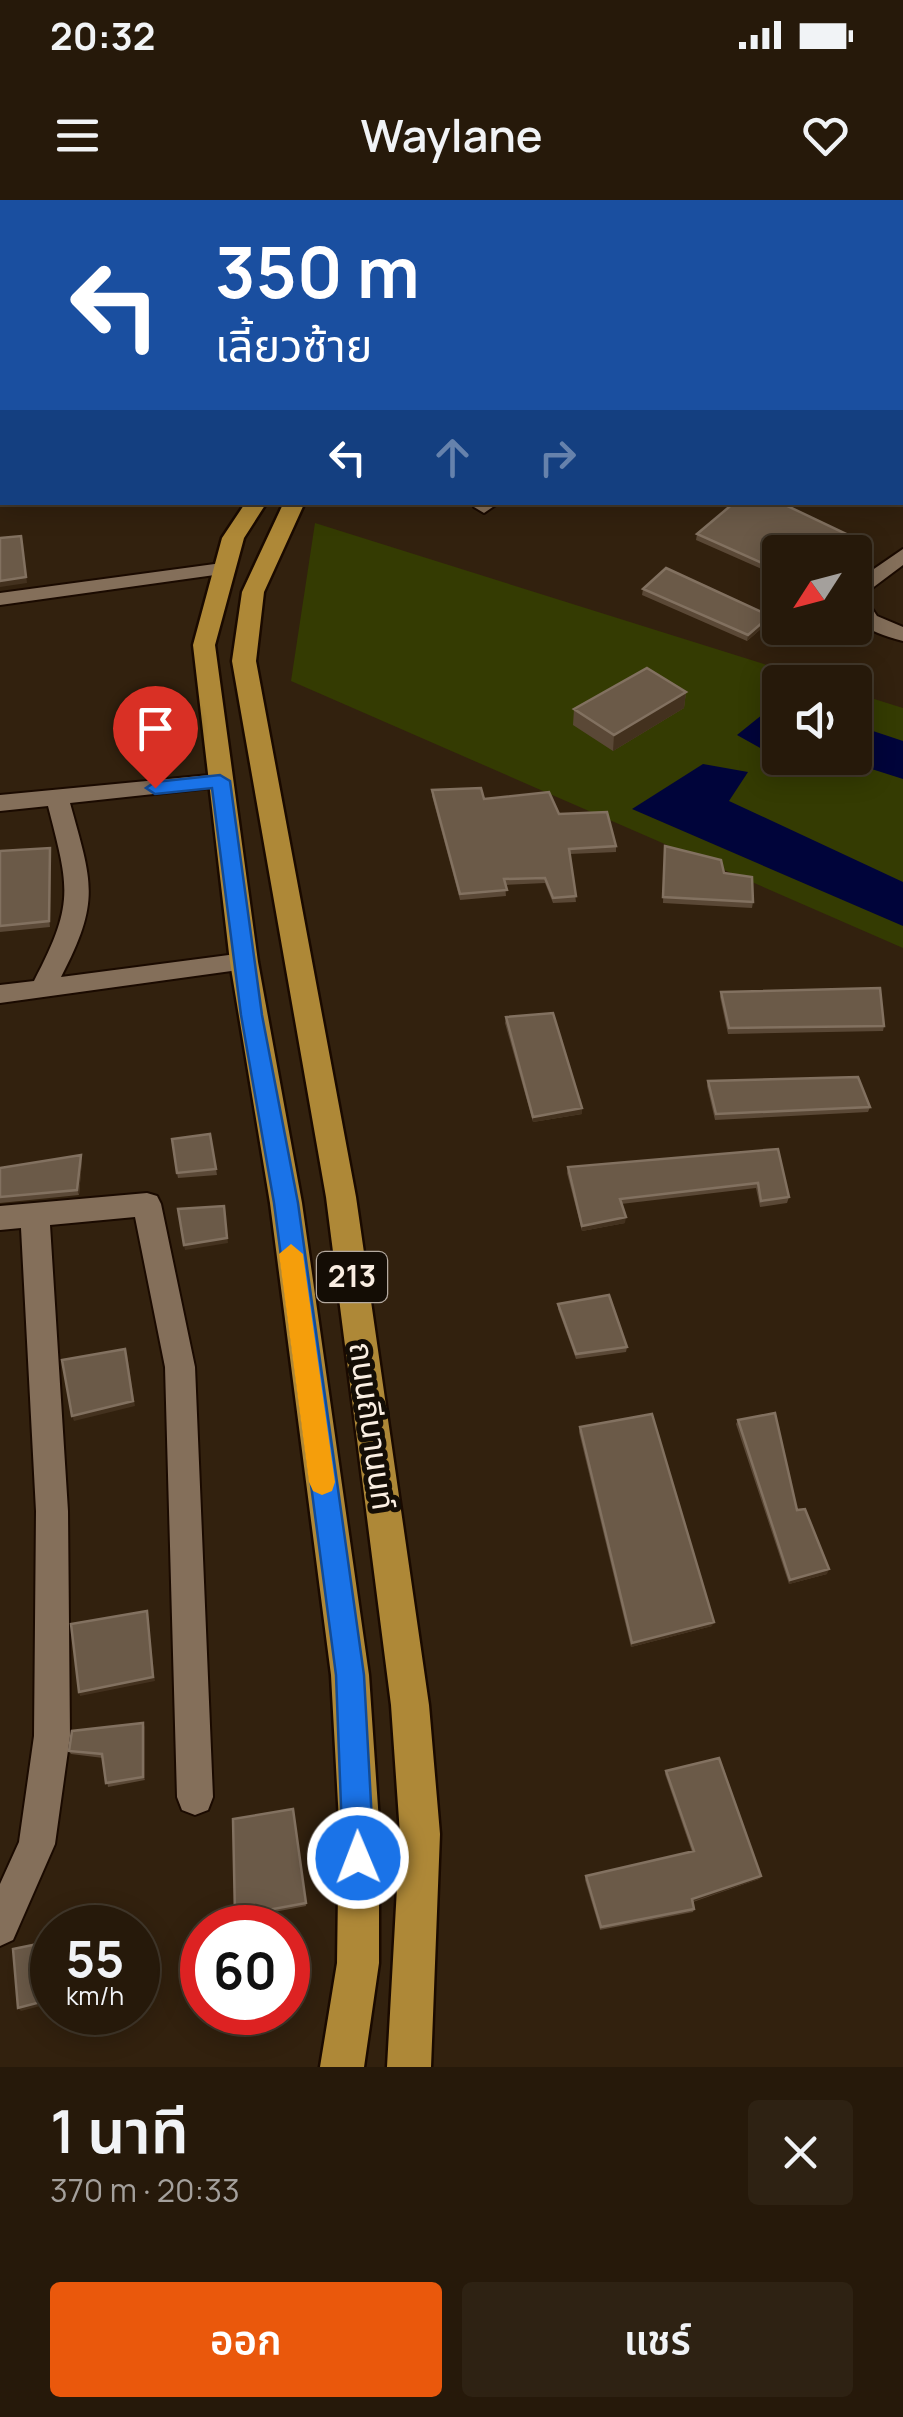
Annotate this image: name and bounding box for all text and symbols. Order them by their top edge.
text: 20:32 [50,9,155,61]
text: Waylane [361,104,543,166]
icon: menu [50,108,105,163]
icon: heart [798,108,853,163]
text: 350 m [215,223,420,319]
icon: left [50,240,180,370]
text: เลี้ยวซ้าย [215,314,372,376]
icon: left [320,430,375,485]
icon: ahead [425,430,480,485]
icon: right [530,430,585,485]
north arrow [762,535,872,645]
map controls [762,535,872,775]
button: sound [762,665,872,775]
pin [113,686,198,789]
icon: arrive [128,701,183,756]
road number: 213 [317,1252,387,1302]
street label: ถนนถีนานนท์ [339,1339,407,1513]
position arrow [306,1806,410,1910]
speed limit sign: 60 [180,1905,310,2035]
text: 55 [66,1924,124,1992]
text: km/h [66,1978,124,2013]
text: 1 นาที [50,2089,189,2171]
button: close [748,2100,853,2205]
text: 370 m · 20:33 [50,2168,240,2212]
button: ออก [50,2282,442,2397]
button: แชร์ [462,2282,853,2397]

